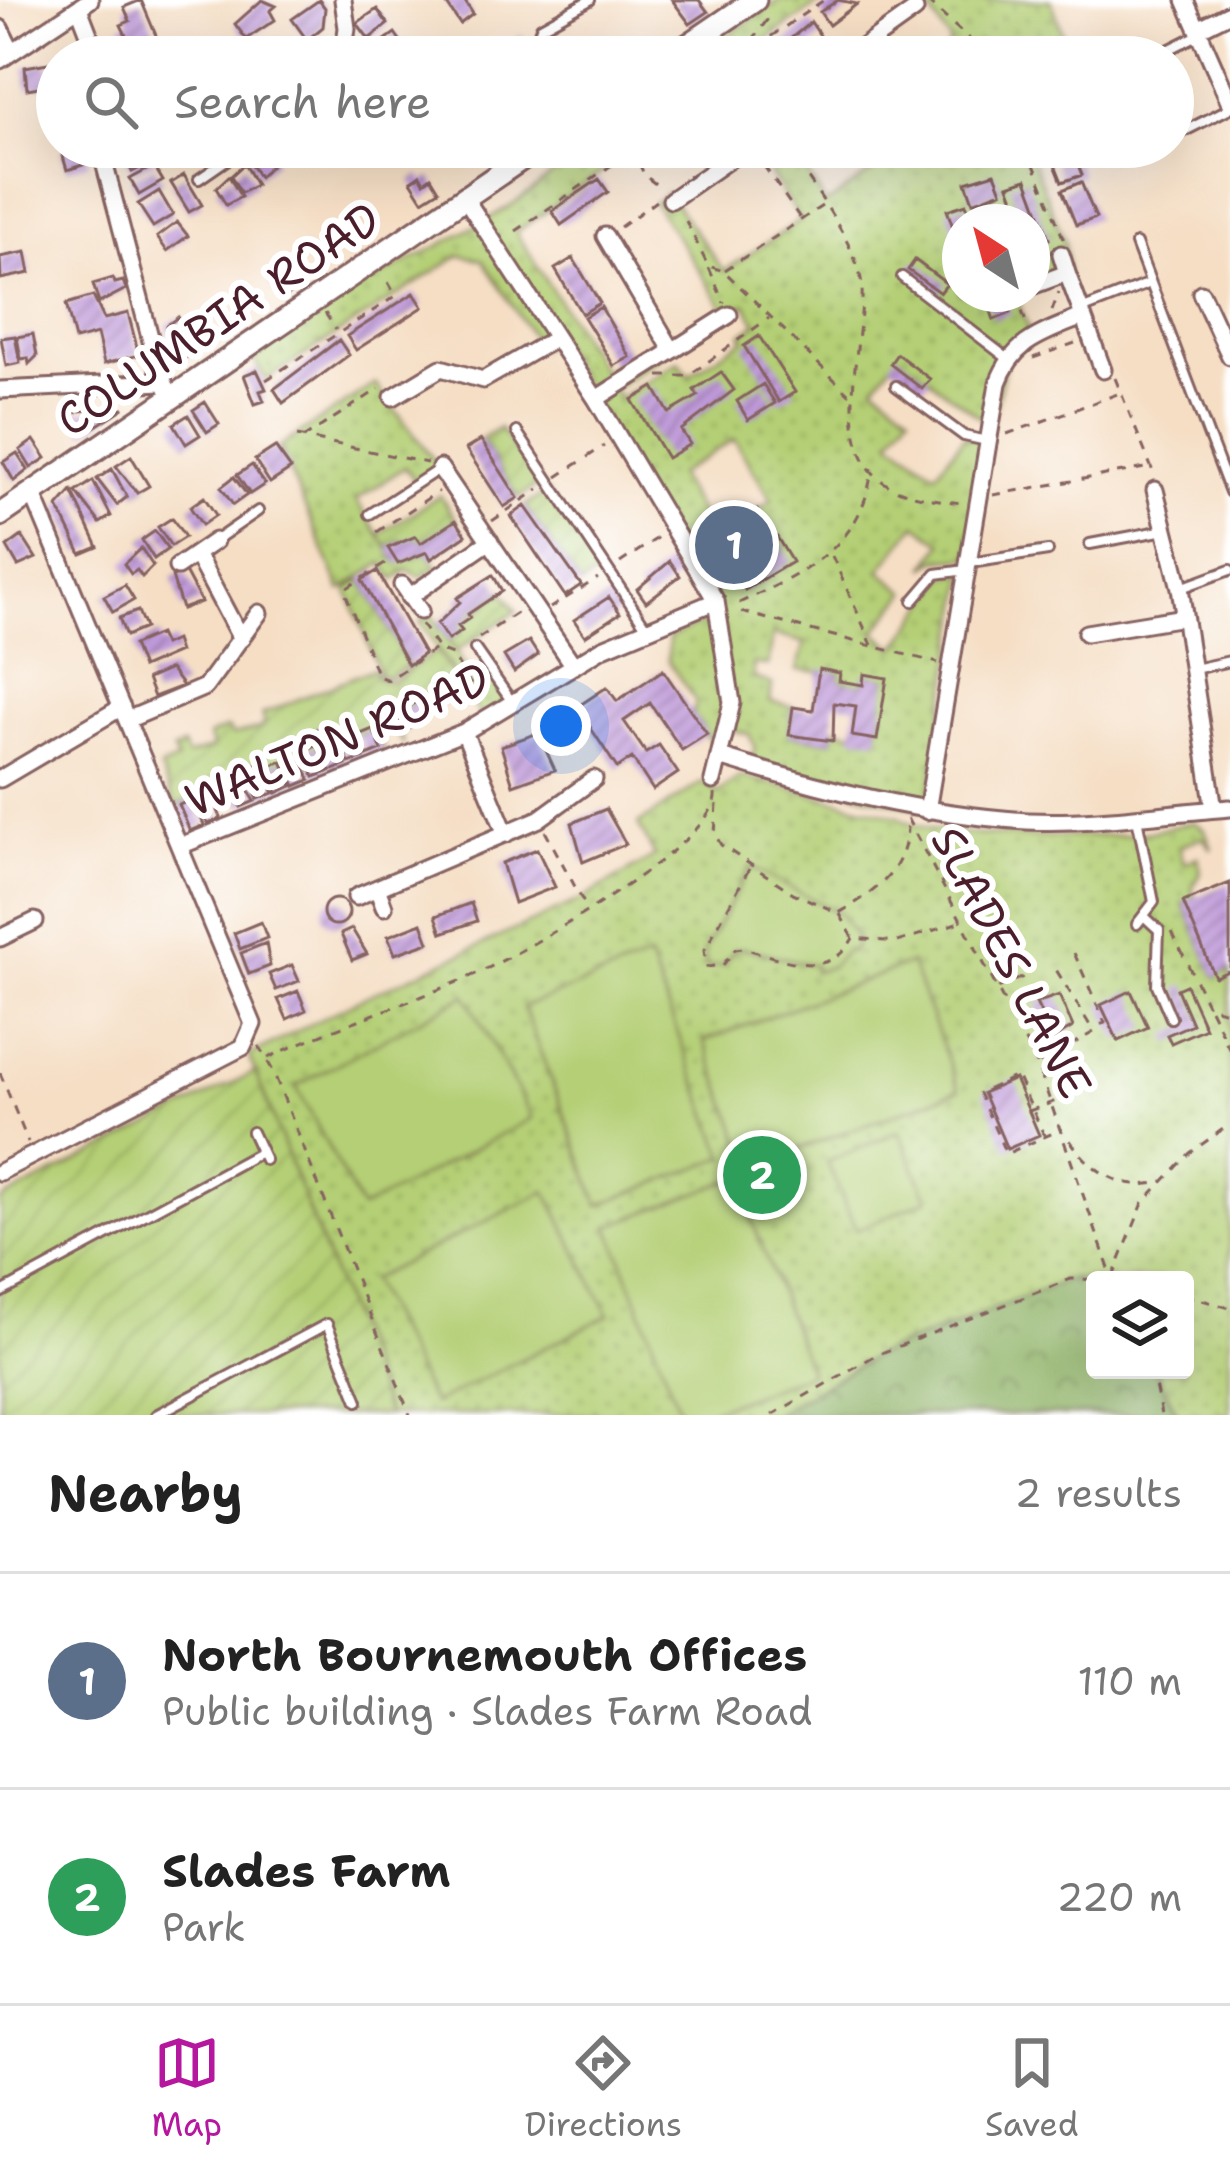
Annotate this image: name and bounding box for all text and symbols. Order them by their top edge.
search box [36,36,1194,168]
icon: search [78,69,144,135]
text: Search here [174,72,431,132]
street label: COLUMBIA ROAD [45,188,391,450]
north arrow [942,204,1050,312]
pin: 1 [695,500,773,590]
street label: WALTON ROAD [176,648,498,830]
your location [531,696,591,756]
street label: SLADES LANE [918,816,1106,1108]
pin: 2 [723,1130,801,1220]
map controls [1086,1271,1194,1379]
button: layers [1086,1271,1194,1379]
text: Nearby [48,1459,243,1527]
text: 2 results [1015,1467,1182,1519]
text: North Bournemouth Offices [162,1625,807,1685]
text: 1 [78,1655,96,1707]
text: 110 m [1078,1655,1182,1707]
text: Public building · Slades Farm Road [162,1685,813,1737]
text: Slades Farm [162,1841,451,1901]
text: 2 [73,1871,101,1923]
text: 220 m [1056,1871,1182,1923]
text: Park [162,1901,246,1953]
tab: Map [151,2030,222,2147]
tab: Directions [525,2030,682,2147]
tab: Saved [985,2030,1079,2147]

